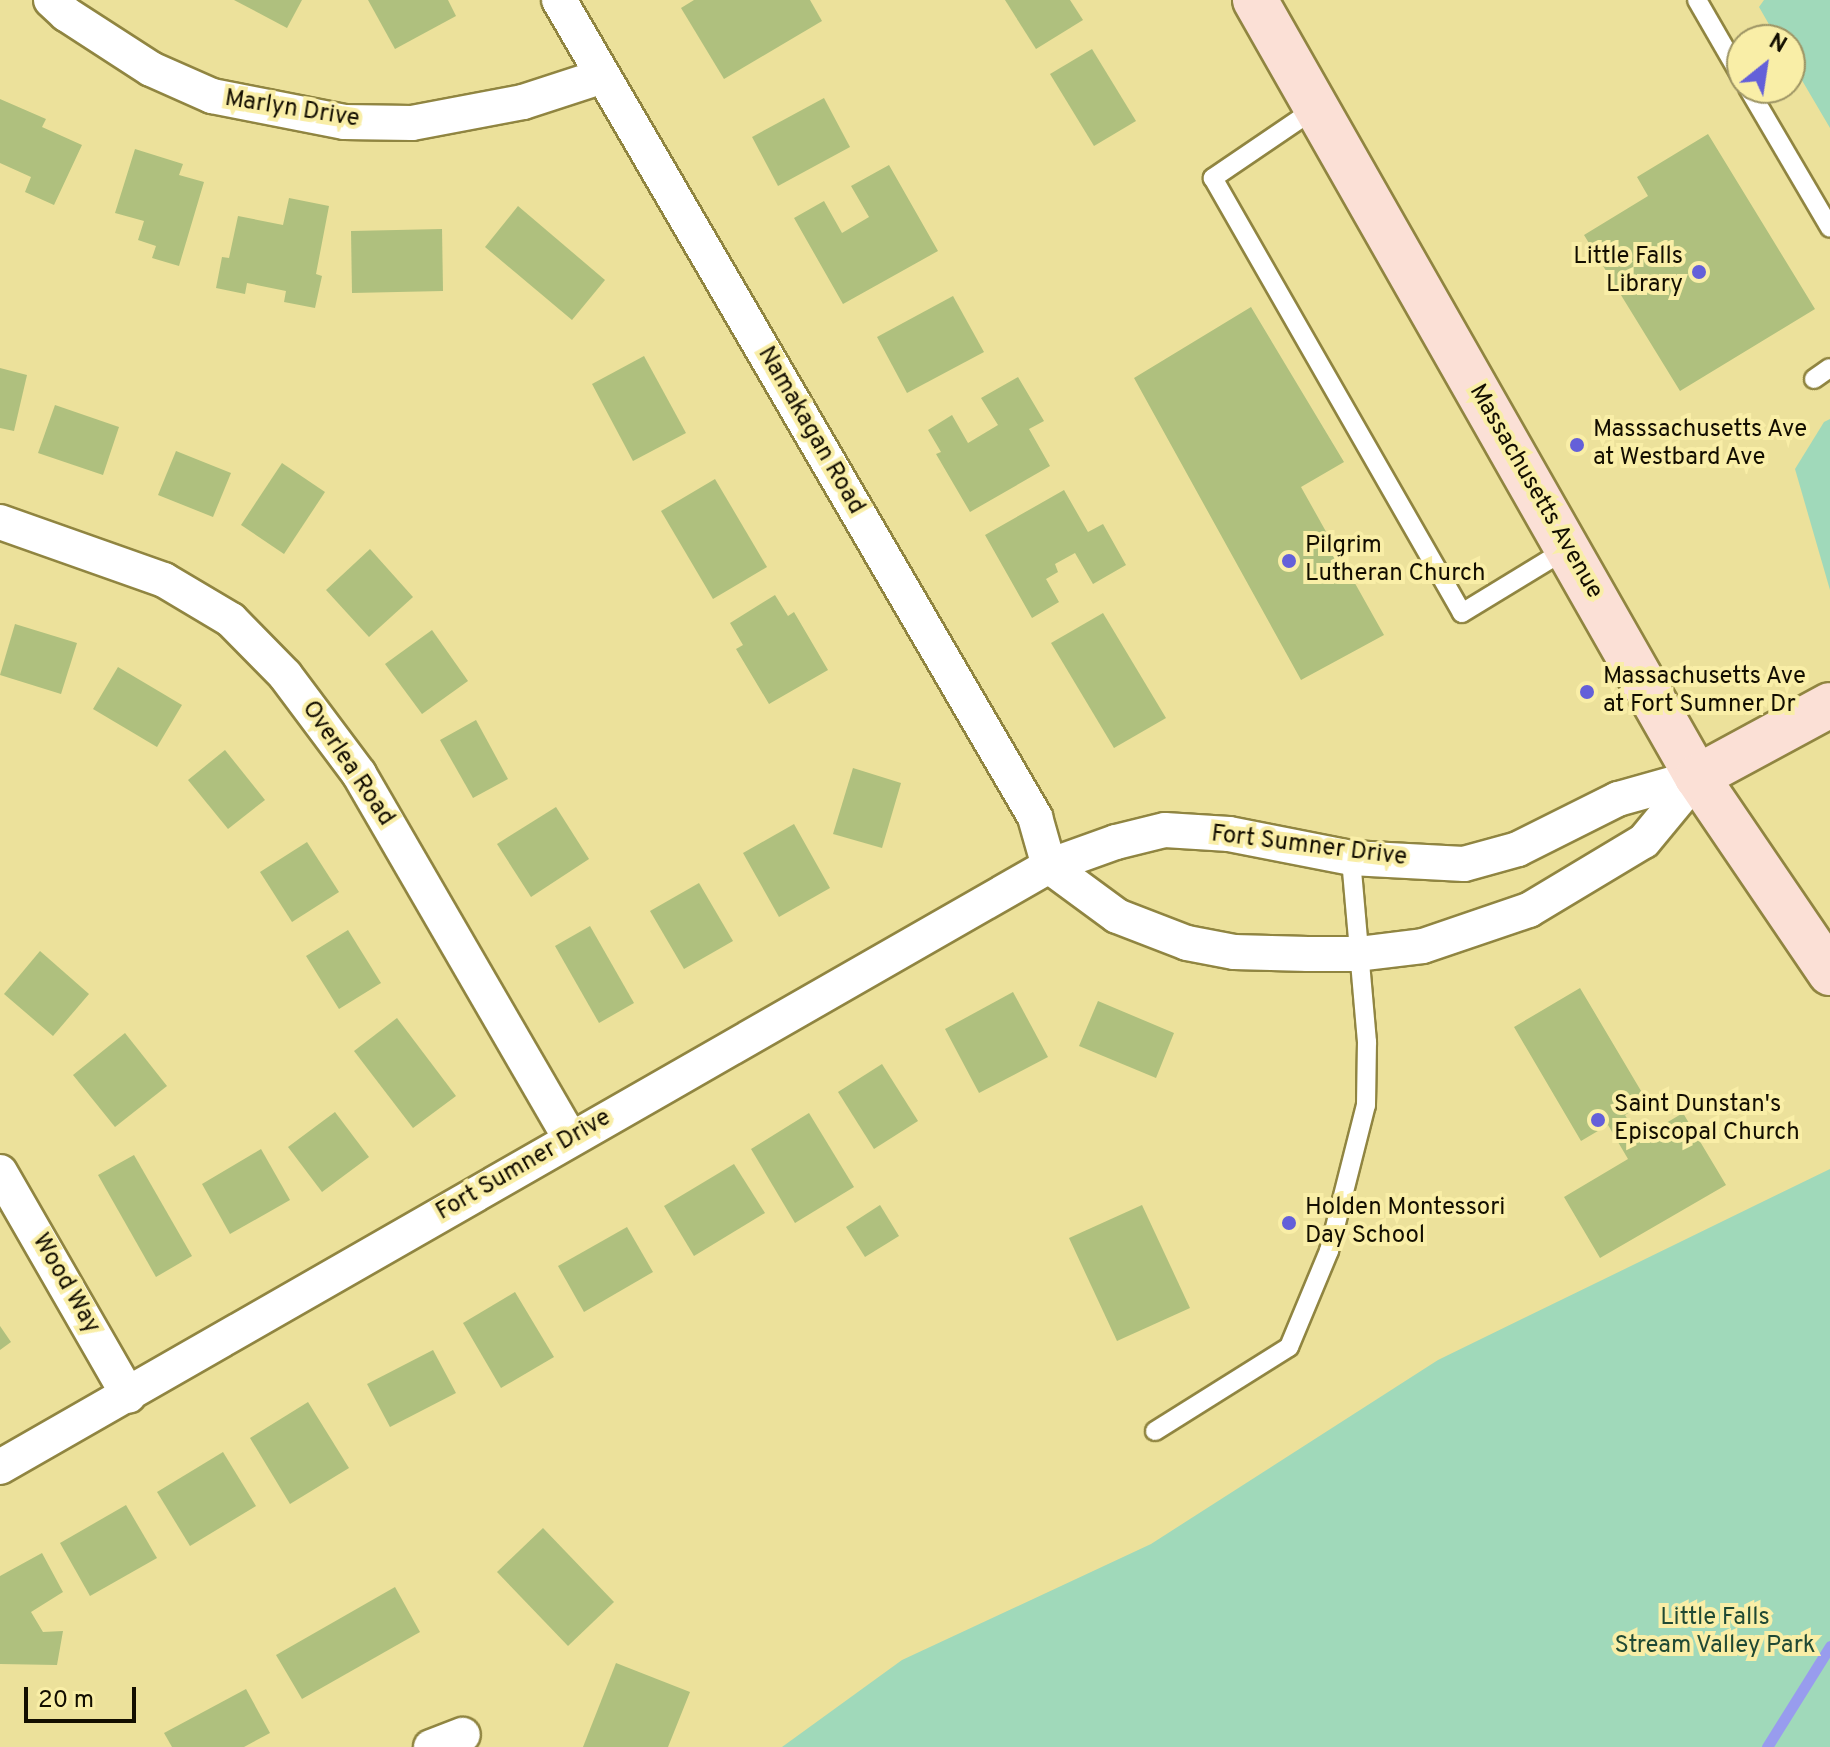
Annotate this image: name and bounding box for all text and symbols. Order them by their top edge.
north arrow [1726,24,1806,104]
text: N [1764,29,1791,60]
street label: Marlyn Drive [223,85,361,135]
place label: Little Falls Library [1573,244,1683,300]
marker: Little Falls Library [1690,263,1708,281]
street label: Namakagan Road [750,342,870,520]
street label: Massachusetts Avenue [1462,379,1608,605]
place label: Masssachusetts Ave at Westbard Ave [1593,417,1808,473]
marker: Masssachusetts Ave at Westbard Ave [1568,436,1586,454]
place label: Pilgrim Lutheran Church [1305,533,1485,589]
marker: Pilgrim Lutheran Church [1280,552,1298,570]
place label: Massachusetts Ave at Fort Sumner Dr [1603,664,1807,720]
marker: Massachusetts Ave at Fort Sumner Dr [1578,683,1596,701]
street label: Overlea Road [295,696,399,832]
street label: Fort Sumner Drive [1210,821,1408,873]
place label: Saint Dunstan's Episcopal Church [1614,1092,1800,1148]
street label: Fort Sumner Drive [432,1104,616,1228]
marker: Saint Dunstan's Episcopal Church [1589,1111,1607,1129]
place label: Holden Montessori Day School [1305,1195,1505,1251]
marker: Holden Montessori Day School [1280,1214,1298,1232]
street label: Wood Way [25,1229,105,1339]
park label: Little Falls Stream Valley Park [1614,1605,1816,1661]
scale bar [28,1671,140,1721]
text: 20 m [38,1686,94,1716]

